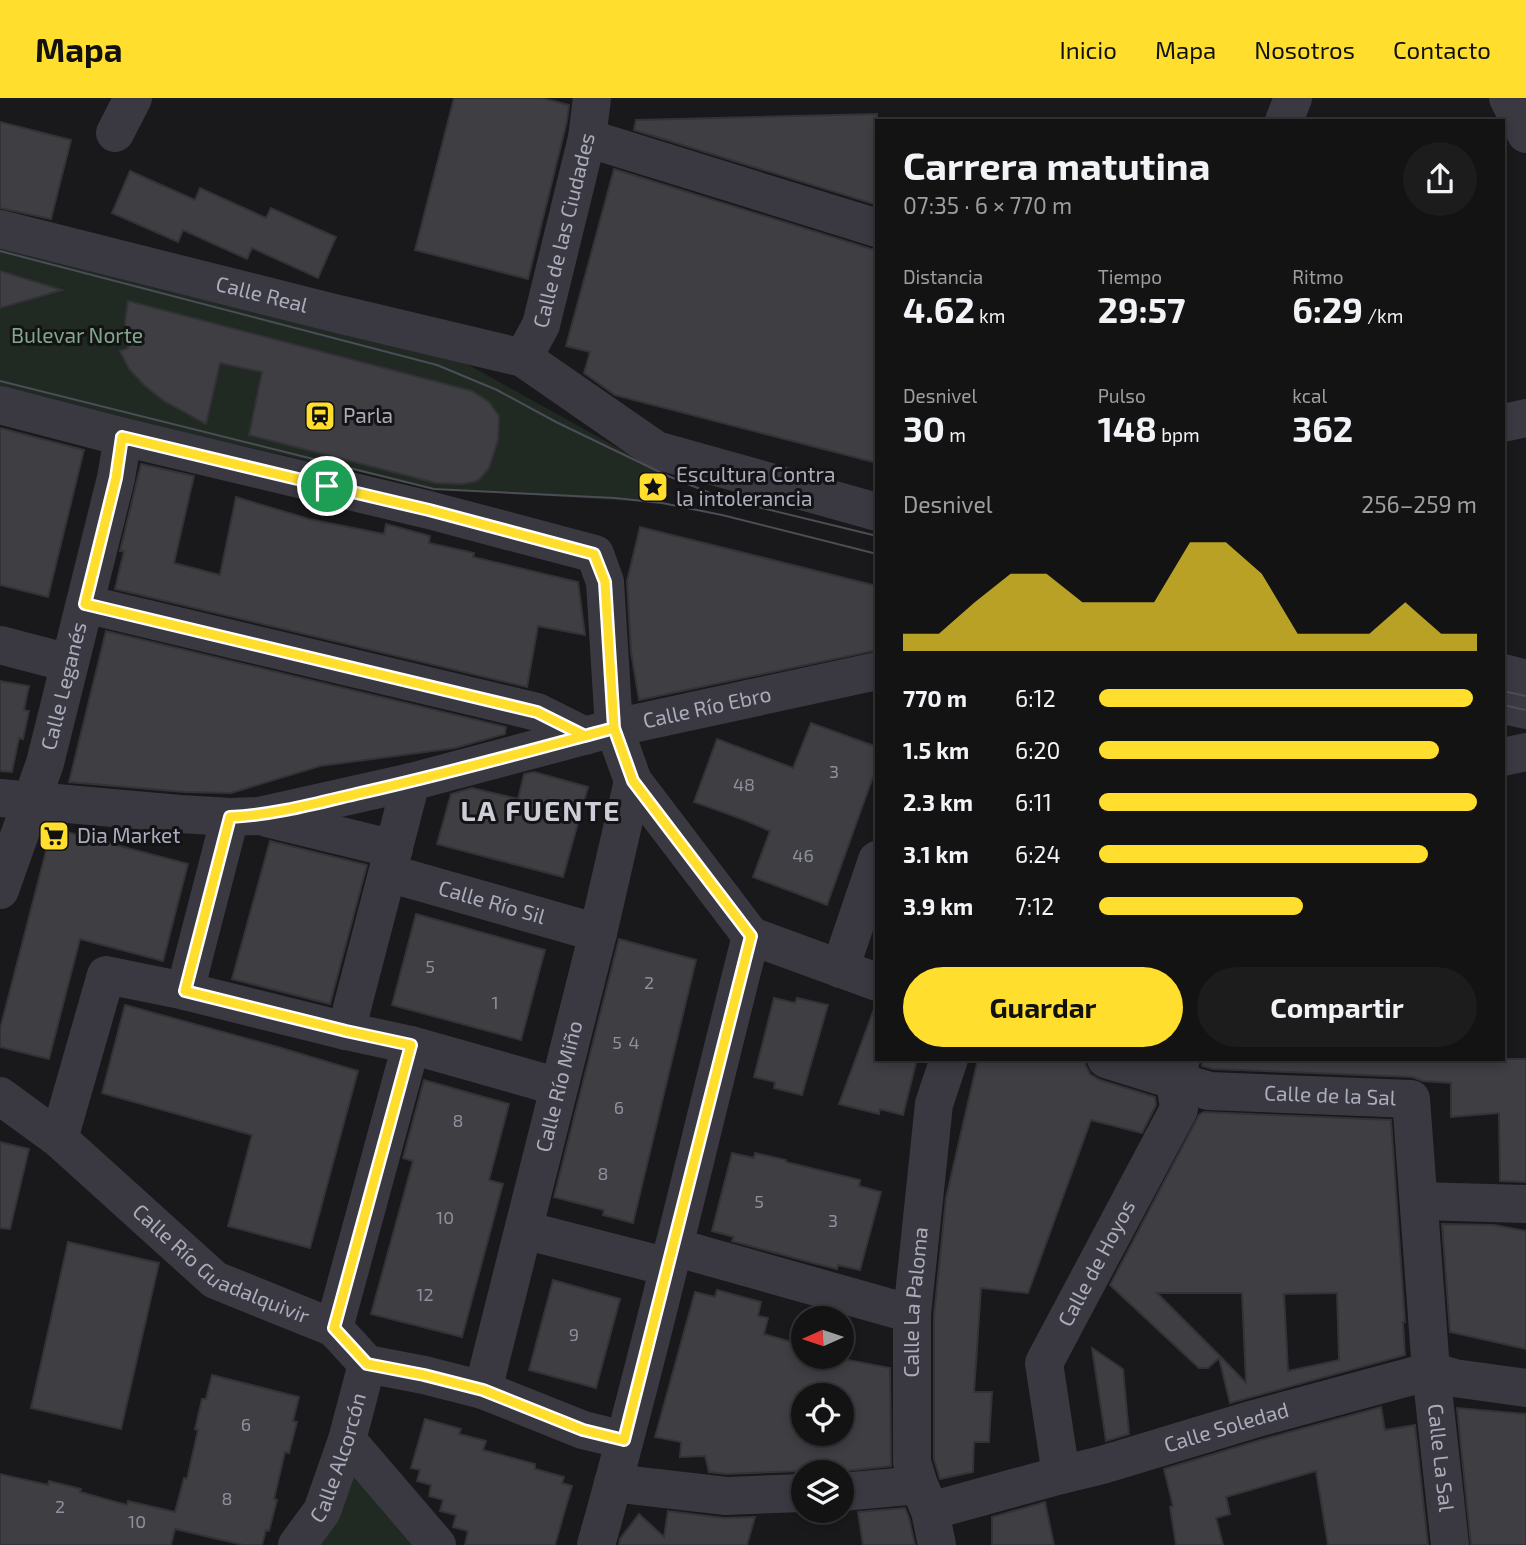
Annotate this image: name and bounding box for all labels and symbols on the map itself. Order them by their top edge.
street label: Calle de las Ciudades [527,130,599,330]
street label: Calle Real [214,270,312,317]
park label: Bulevar Norte [11,322,143,347]
station icon: Parla [303,399,337,433]
place label: Parla [343,402,393,427]
pin [297,456,357,516]
place label: Escultura Contra la intolerancia [676,461,835,510]
place icon: Escultura Contra la intolerancia [636,470,670,504]
street label: Calle Leganés [35,619,91,752]
street label: Calle Río Ebro [640,680,773,732]
house number: 3 [829,760,839,782]
house number: 48 [733,773,755,795]
district label: LA FUENTE [461,793,621,827]
supermarket icon: Dia Market [37,819,71,853]
place label: Dia Market [77,822,180,847]
house number: 46 [792,844,814,866]
street label: Calle Río Sil [436,874,549,929]
house number: 5 [425,955,435,977]
house number: 2 [644,971,654,993]
house number: 1 [491,991,499,1013]
street label: Calle Río Miño [529,1018,586,1154]
house number: 5 [612,1031,622,1053]
house number: 4 [628,1031,640,1053]
street label: Calle de la Sal [1264,1079,1397,1109]
house number: 6 [614,1096,624,1118]
house number: 8 [453,1109,463,1131]
house number: 8 [598,1162,608,1184]
house number: 5 [754,1190,764,1212]
street label: Calle de Hoyos [1052,1195,1139,1330]
street label: Calle Río Guadalquivir [128,1198,314,1328]
house number: 10 [436,1206,454,1228]
house number: 3 [828,1209,838,1231]
street label: Calle La Paloma [898,1226,932,1377]
house number: 12 [416,1283,434,1305]
north arrow [791,1306,854,1368]
house number: 9 [569,1323,579,1345]
street label: Calle Alcorcón [304,1390,370,1527]
street label: Calle Soledad [1161,1396,1291,1457]
street label: Calle La Sal [1424,1402,1460,1514]
house number: 6 [241,1413,251,1435]
house number: 8 [222,1487,232,1509]
house number: 2 [55,1495,65,1517]
house number: 10 [128,1510,146,1532]

